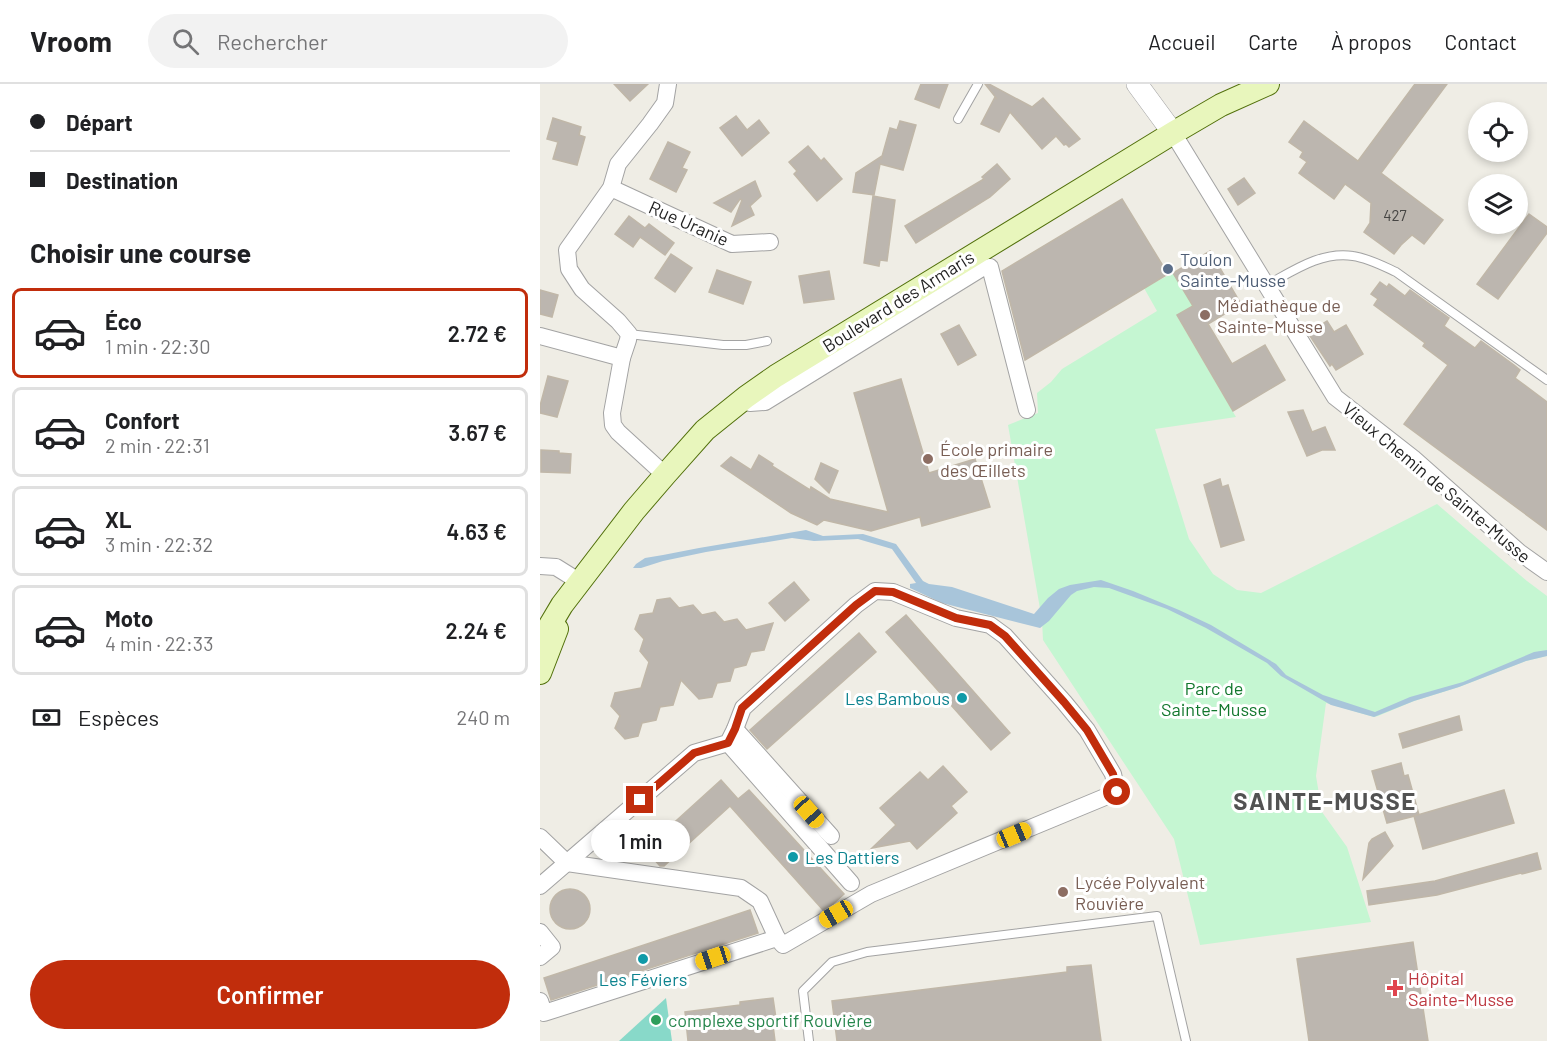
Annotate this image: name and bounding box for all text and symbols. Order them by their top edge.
search box [148,14,568,68]
text: Vroom [30,24,112,58]
icon: search [169,25,202,58]
text: Rechercher [217,28,328,54]
text: Accueil [1148,29,1215,54]
text: Carte [1248,29,1298,54]
text: À propos [1331,29,1412,54]
text: Contact [1445,29,1517,54]
map controls [1468,102,1528,234]
button: locate [1468,102,1528,162]
text: Départ [66,109,133,135]
text: Destination [66,167,178,193]
button: layers [1468,174,1528,234]
street label: Rue Uranie [646,196,732,250]
house number: 427 [1383,206,1407,224]
text: Choisir une course [30,236,251,268]
street label: Boulevard des Armaris [818,245,978,357]
place label: Toulon Sainte-Musse [1180,248,1286,291]
marker: Toulon Sainte-Musse [1161,262,1175,276]
place label: Médiathèque de Sainte-Musse [1217,294,1341,337]
icon: car [33,306,87,360]
text: Éco [105,308,142,334]
marker: Médiathèque de Sainte-Musse [1198,308,1212,322]
text: 2.72 € [448,320,507,346]
text: 1 min · 22:30 [105,334,210,358]
street label: Vieux Chemin de Sainte-Musse [1339,397,1535,567]
icon: car [33,405,87,459]
text: Confort [105,407,180,433]
text: 3.67 € [449,419,507,445]
text: 2 min · 22:31 [105,433,210,457]
place label: École primaire des Œillets [940,438,1053,481]
marker: École primaire des Œillets [921,452,935,466]
icon: car [33,504,87,558]
text: XL [105,506,131,532]
text: 4.63 € [446,518,507,544]
text: 3 min · 22:32 [105,532,213,556]
icon: car [33,603,87,657]
text: Moto [105,605,153,631]
text: 2.24 € [446,617,507,643]
text: 4 min · 22:33 [105,631,213,655]
park label: Parc de Sainte-Musse [1161,677,1267,720]
place label: Les Bambous [845,687,950,709]
marker: Les Bambous [955,691,969,705]
icon: cash [30,701,63,734]
text: Espèces [78,704,159,730]
text: 240 m [456,705,510,729]
route start [1103,778,1130,805]
route end [626,786,653,813]
district label: SAINTE-MUSSE [1233,786,1417,815]
car [790,793,828,831]
car [994,820,1034,850]
callout: 1 min [591,821,690,863]
text: 1 min [619,829,662,853]
place label: Les Dattiers [805,846,900,868]
marker: Les Dattiers [786,850,800,864]
place label: Lycée Polyvalent Rouvière [1075,871,1205,914]
marker: Lycée Polyvalent Rouvière [1056,885,1070,899]
car [816,897,856,931]
car [693,944,733,972]
marker: Les Féviers [636,952,650,966]
button: Confirmer [30,960,510,1029]
place label: Hôpital Sainte-Musse [1408,967,1514,1010]
place label: Les Féviers [599,968,687,990]
marker: Hôpital Sainte-Musse [1386,979,1404,997]
place label: complexe sportif Rouvière [668,1009,872,1031]
marker: complexe sportif Rouvière [649,1013,663,1027]

